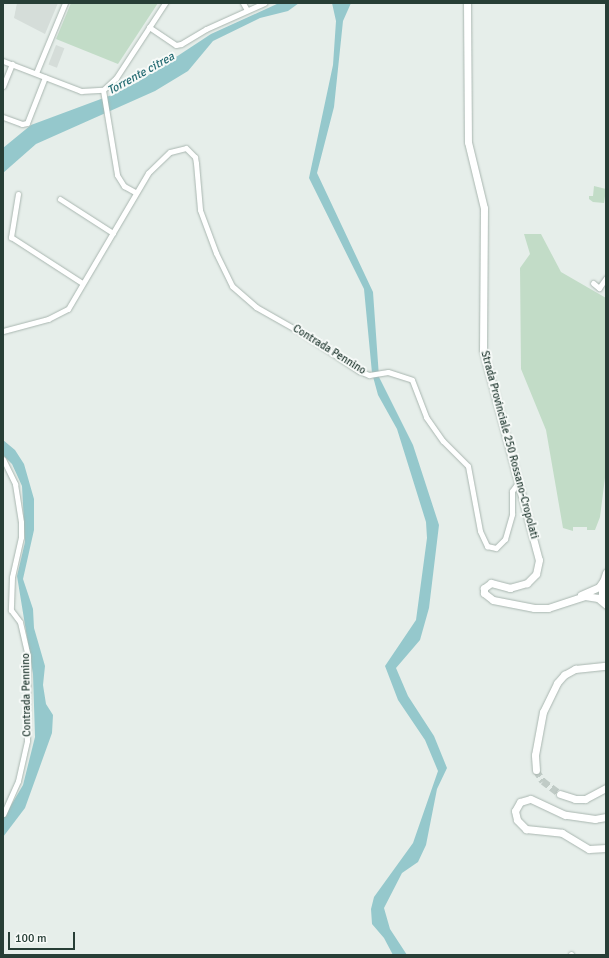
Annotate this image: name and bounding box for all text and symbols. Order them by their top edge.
water label: Torrente citrea [105,50,177,98]
street label: Contrada Pennino [290,322,368,378]
street label: Strada Provinciale 250 Rossano-Cropolati [478,350,540,540]
street label: Contrada Pennino [20,653,34,737]
scale bar [10,924,77,950]
text: 100 m [15,931,47,946]

